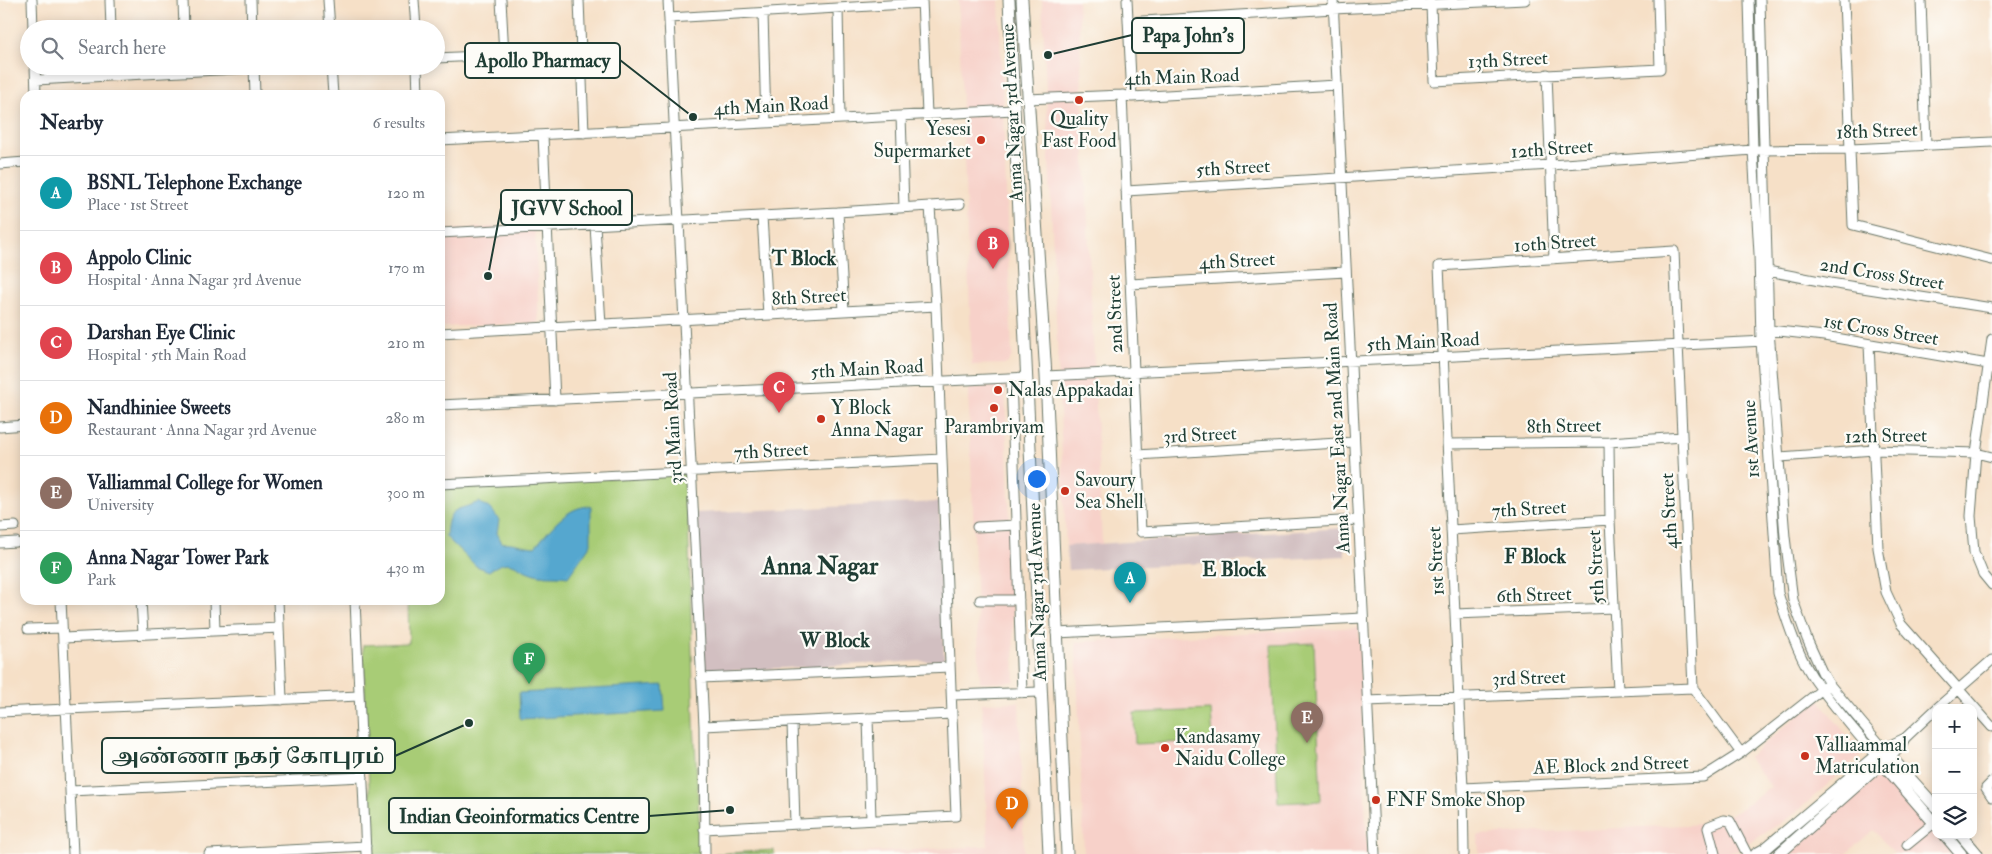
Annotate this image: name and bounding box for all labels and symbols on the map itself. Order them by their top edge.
callout: Papa John's [1132,18,1244,53]
street label: Anna Nagar 3rd Avenue [995,23,1029,204]
text: Papa John's [1142,23,1234,49]
callout: Apollo Pharmacy [465,43,620,78]
street label: 13th Street [1467,46,1549,74]
text: Apollo Pharmacy [475,48,612,74]
street label: 4th Main Road [1124,63,1241,91]
street label: 4th Main Road [713,91,830,121]
marker: Quality Fast Food [1073,94,1085,106]
place label: Quality Fast Food [1042,107,1117,153]
place label: Yesesi Supermarket [874,117,971,164]
street label: 18th Street [1836,118,1918,144]
marker: Yesesi Supermarket [975,134,987,146]
street label: 12th Street [1510,134,1594,164]
street label: 5th Street [1195,154,1271,182]
callout: JGVV School [501,190,632,225]
text: JGVV School [511,196,623,221]
pin: B [977,228,1009,269]
street label: 10th Street [1513,228,1597,258]
district label: T Block [771,246,837,271]
street label: 4th Street [1198,247,1276,275]
street label: 2nd Cross Street [1818,252,1946,296]
street label: 2nd Street [1102,274,1128,354]
street label: 8th Street [771,283,847,311]
street label: Anna Nagar East 2nd Main Road [1318,301,1356,555]
street label: 1st Cross Street [1822,309,1940,351]
street label: 5th Main Road [1366,327,1481,357]
street label: 5th Main Road [810,354,925,384]
street label: 3rd Main Road [658,371,688,485]
pin: C [763,372,795,413]
place label: Nalas Appakadai [1008,378,1134,403]
marker: Nalas Appakadai [992,384,1004,396]
place label: Y Block Anna Nagar [830,396,923,442]
street label: 1st Avenue [1737,399,1765,479]
marker: Parambriyam [988,402,1000,414]
marker: Y Block Anna Nagar [815,413,827,425]
street label: 8th Street [1526,413,1602,439]
place label: Parambriyam [944,415,1044,439]
street label: 3rd Street [1163,421,1237,449]
street label: 12th Street [1845,423,1927,449]
street label: 7th Street [733,437,809,465]
your location [1024,466,1050,492]
place label: Savoury Sea Shell [1075,468,1144,514]
street label: 4th Street [1655,472,1683,550]
marker: Savoury Sea Shell [1059,485,1071,497]
street label: 7th Street [1491,495,1567,523]
street label: Anna Nagar 3rd Avenue [1022,502,1052,683]
street label: 1st Street [1422,526,1450,596]
street label: 5th Street [1582,529,1610,605]
district label: F Block [1504,544,1566,569]
district label: Anna Nagar [761,551,879,582]
district label: E Block [1202,557,1266,582]
pin: A [1114,562,1146,603]
street label: 6th Street [1496,582,1572,608]
district label: W Block [799,628,870,653]
pin: F [513,643,545,684]
street label: 3rd Street [1492,665,1566,691]
pin: E [1291,702,1323,743]
place label: Kandasamy Naidu College [1175,725,1285,771]
place label: Valliaammal Matriculation [1815,733,1920,779]
callout: அண்ணா நகர் கோபுரம் [102,738,395,773]
marker: Kandasamy Naidu College [1159,742,1171,754]
text: அண்ணா நகர் கோபுரம் [112,744,384,770]
street label: AE Block 2nd Street [1532,750,1689,780]
marker: Valliaammal Matriculation [1799,750,1811,762]
pin: D [996,788,1028,829]
place label: FNF Smoke Shop [1386,788,1525,813]
marker: FNF Smoke Shop [1370,794,1382,806]
callout: Indian Geoinformatics Centre [389,798,649,833]
text: Indian Geoinformatics Centre [399,804,640,829]

